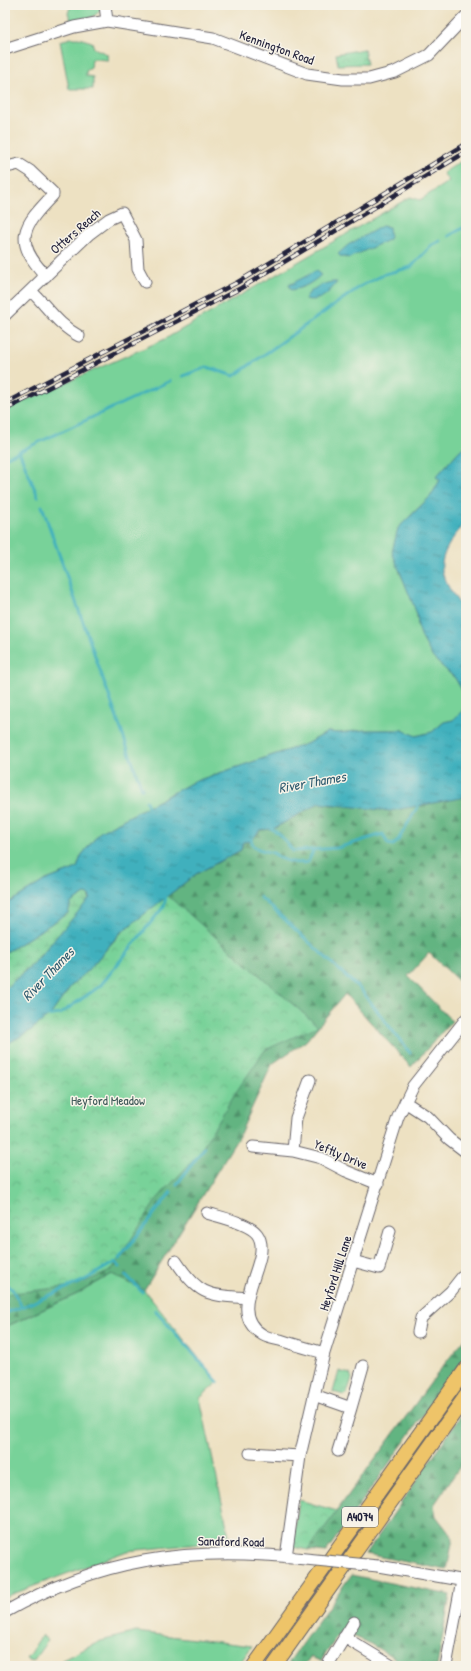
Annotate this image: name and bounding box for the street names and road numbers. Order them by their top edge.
street label: Kennington Road [237,25,317,69]
street label: Otters Reach [46,204,104,258]
street label: Yeftly Drive [311,1135,371,1173]
street label: Heyford Hill Lane [314,1233,356,1313]
road number: A4074 [342,1507,378,1527]
street label: Sandford Road [198,1531,264,1551]

